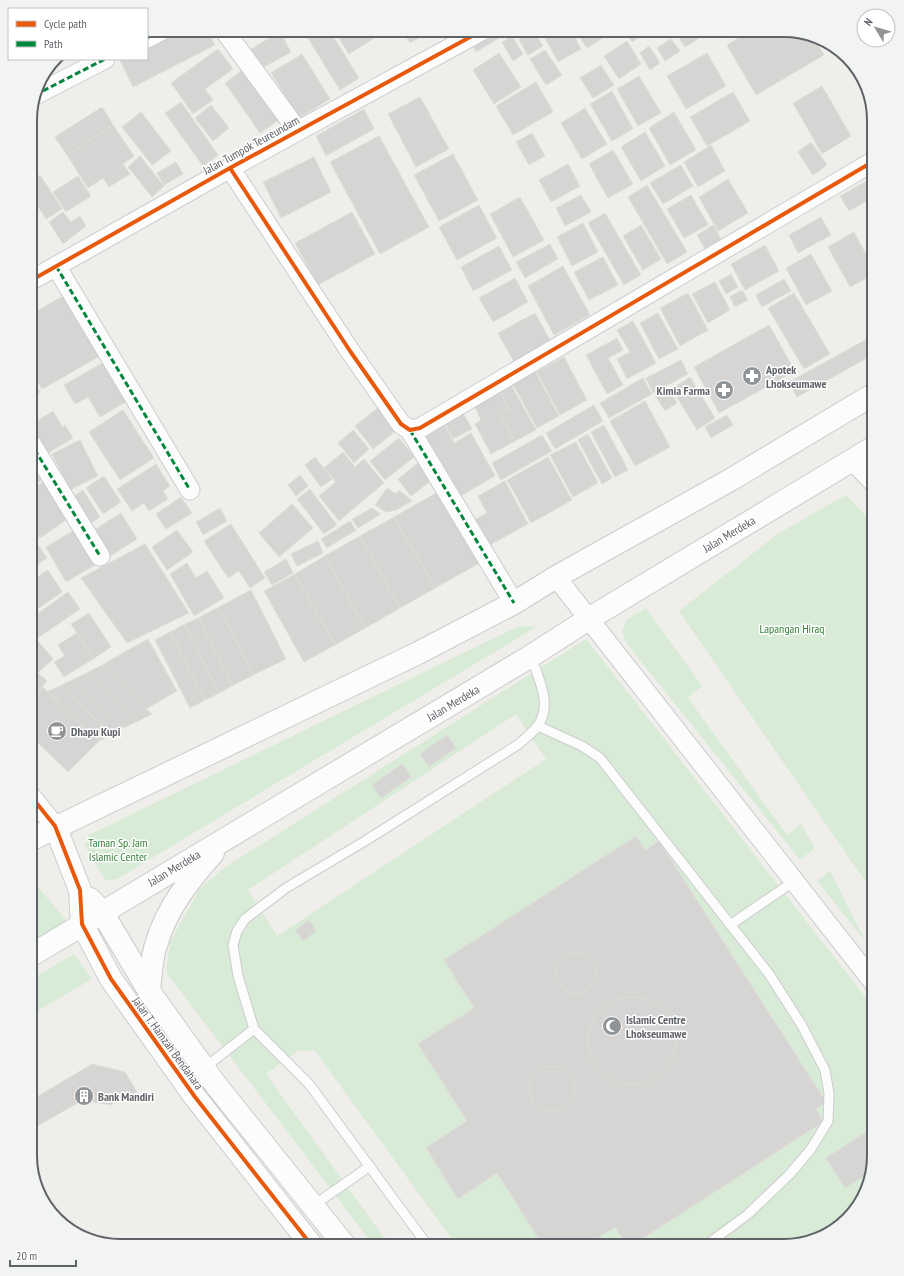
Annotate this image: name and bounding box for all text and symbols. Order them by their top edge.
legend [8,8,148,60]
north arrow [856,8,896,48]
text: N [861,15,875,28]
text: Cycle path [44,16,87,31]
text: Path [44,36,62,51]
street label: Jalan Tumpok Teureundam [199,112,302,178]
place label: Apotek Lhokseumawe [765,362,827,391]
pharmacy icon: Apotek Lhokseumawe [741,365,763,387]
pharmacy icon: Kimia Farma [713,379,735,401]
place label: Kimia Farma [657,383,710,398]
street label: Jalan Merdeka [699,512,758,556]
park label: Lapangan Hiraq [759,621,825,636]
street label: Jalan Merdeka [423,681,482,725]
cafe icon: Dhapu Kupi [46,720,68,742]
place label: Dhapu Kupi [71,724,121,739]
park label: Taman Sp. Jam Islamic Center [88,835,148,864]
street label: Jalan Merdeka [144,846,203,890]
street label: Jalan T. Hamzah Bendahara [129,993,207,1092]
place label: Islamic Centre Lhokseumawe [626,1012,687,1041]
mosque icon: Islamic Centre Lhokseumawe [601,1015,623,1037]
building icon: Bank Mandiri [73,1085,95,1107]
place label: Bank Mandiri [98,1089,154,1104]
scale bar [10,1242,76,1268]
text: 20 m [16,1248,37,1263]

